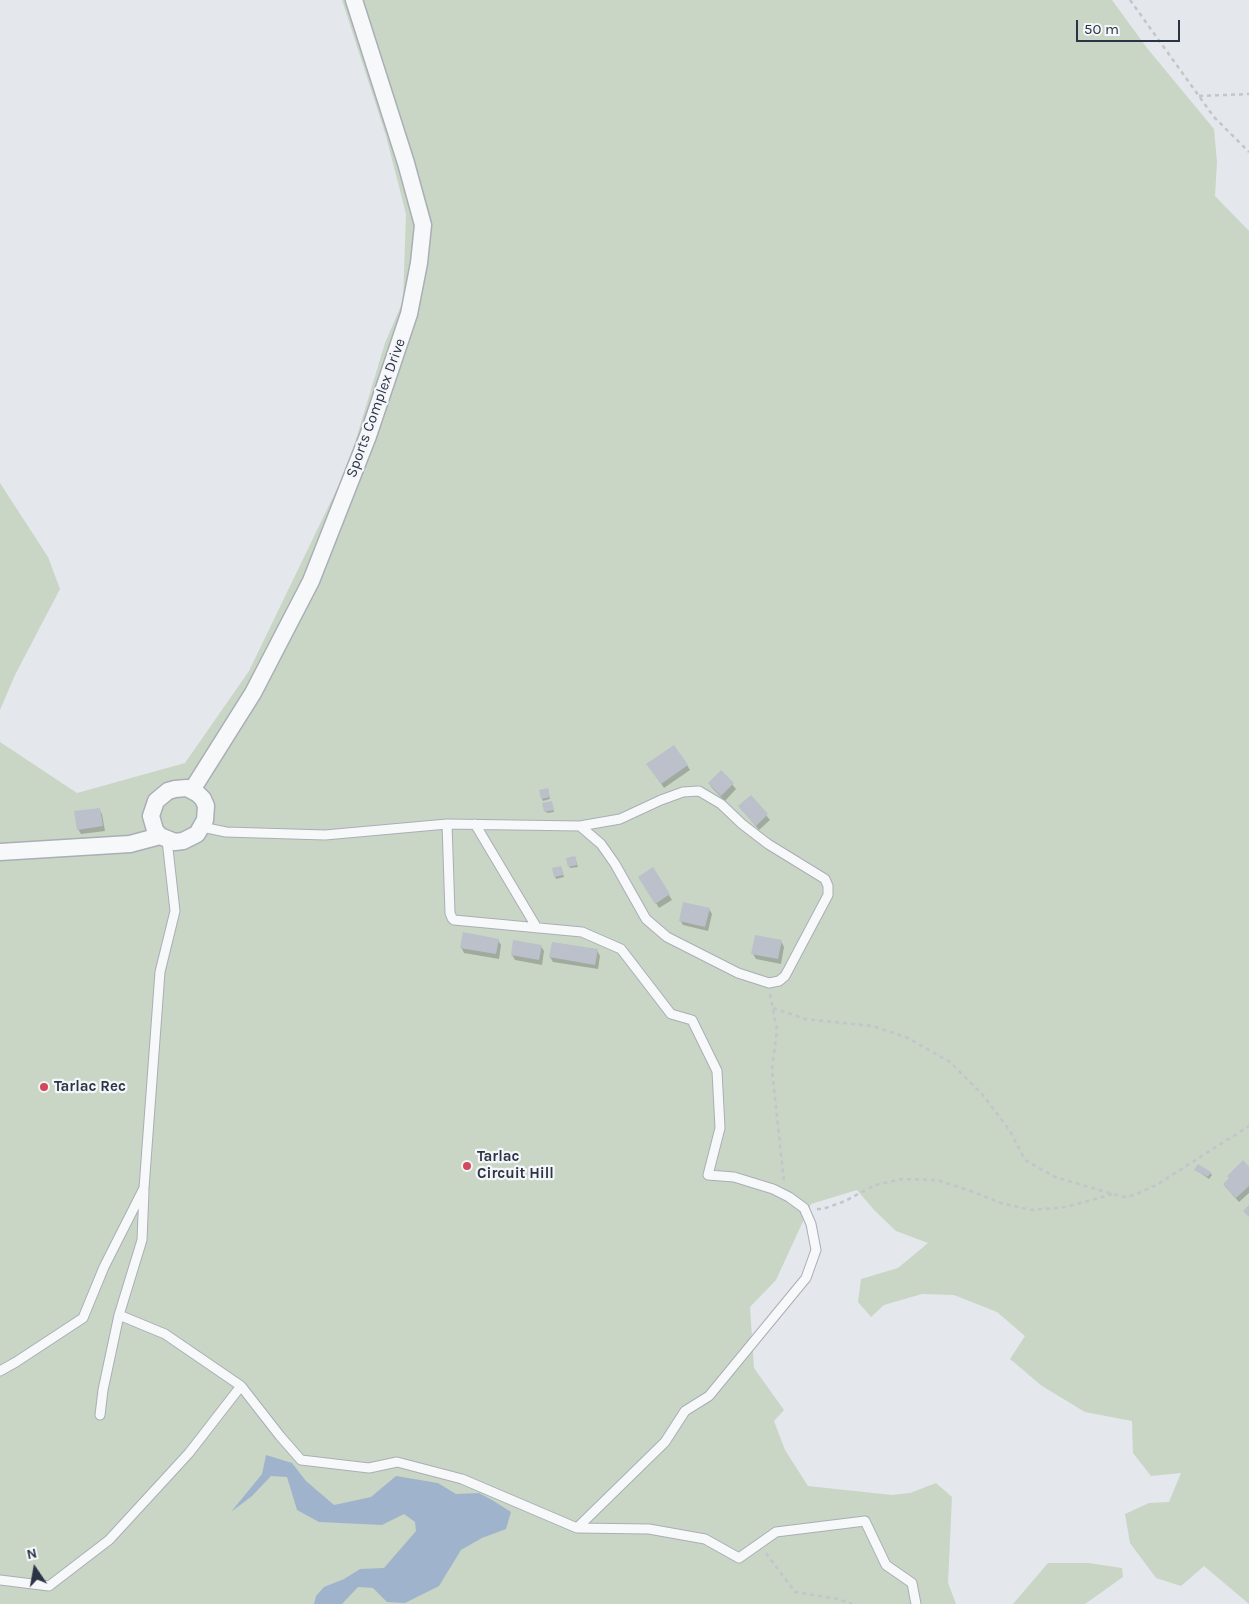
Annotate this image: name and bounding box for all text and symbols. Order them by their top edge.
scale bar [1079,10,1183,42]
text: 50 m [1084,20,1119,38]
street label: Sports Complex Drive [342,336,410,480]
place label: Tarlac Rec [54,1078,126,1096]
marker: Tarlac Rec [38,1081,50,1093]
place label: Tarlac Circuit Hill [477,1148,554,1183]
marker: Tarlac Circuit Hill [461,1160,473,1172]
north arrow [10,1544,60,1594]
text: N [25,1544,38,1563]

